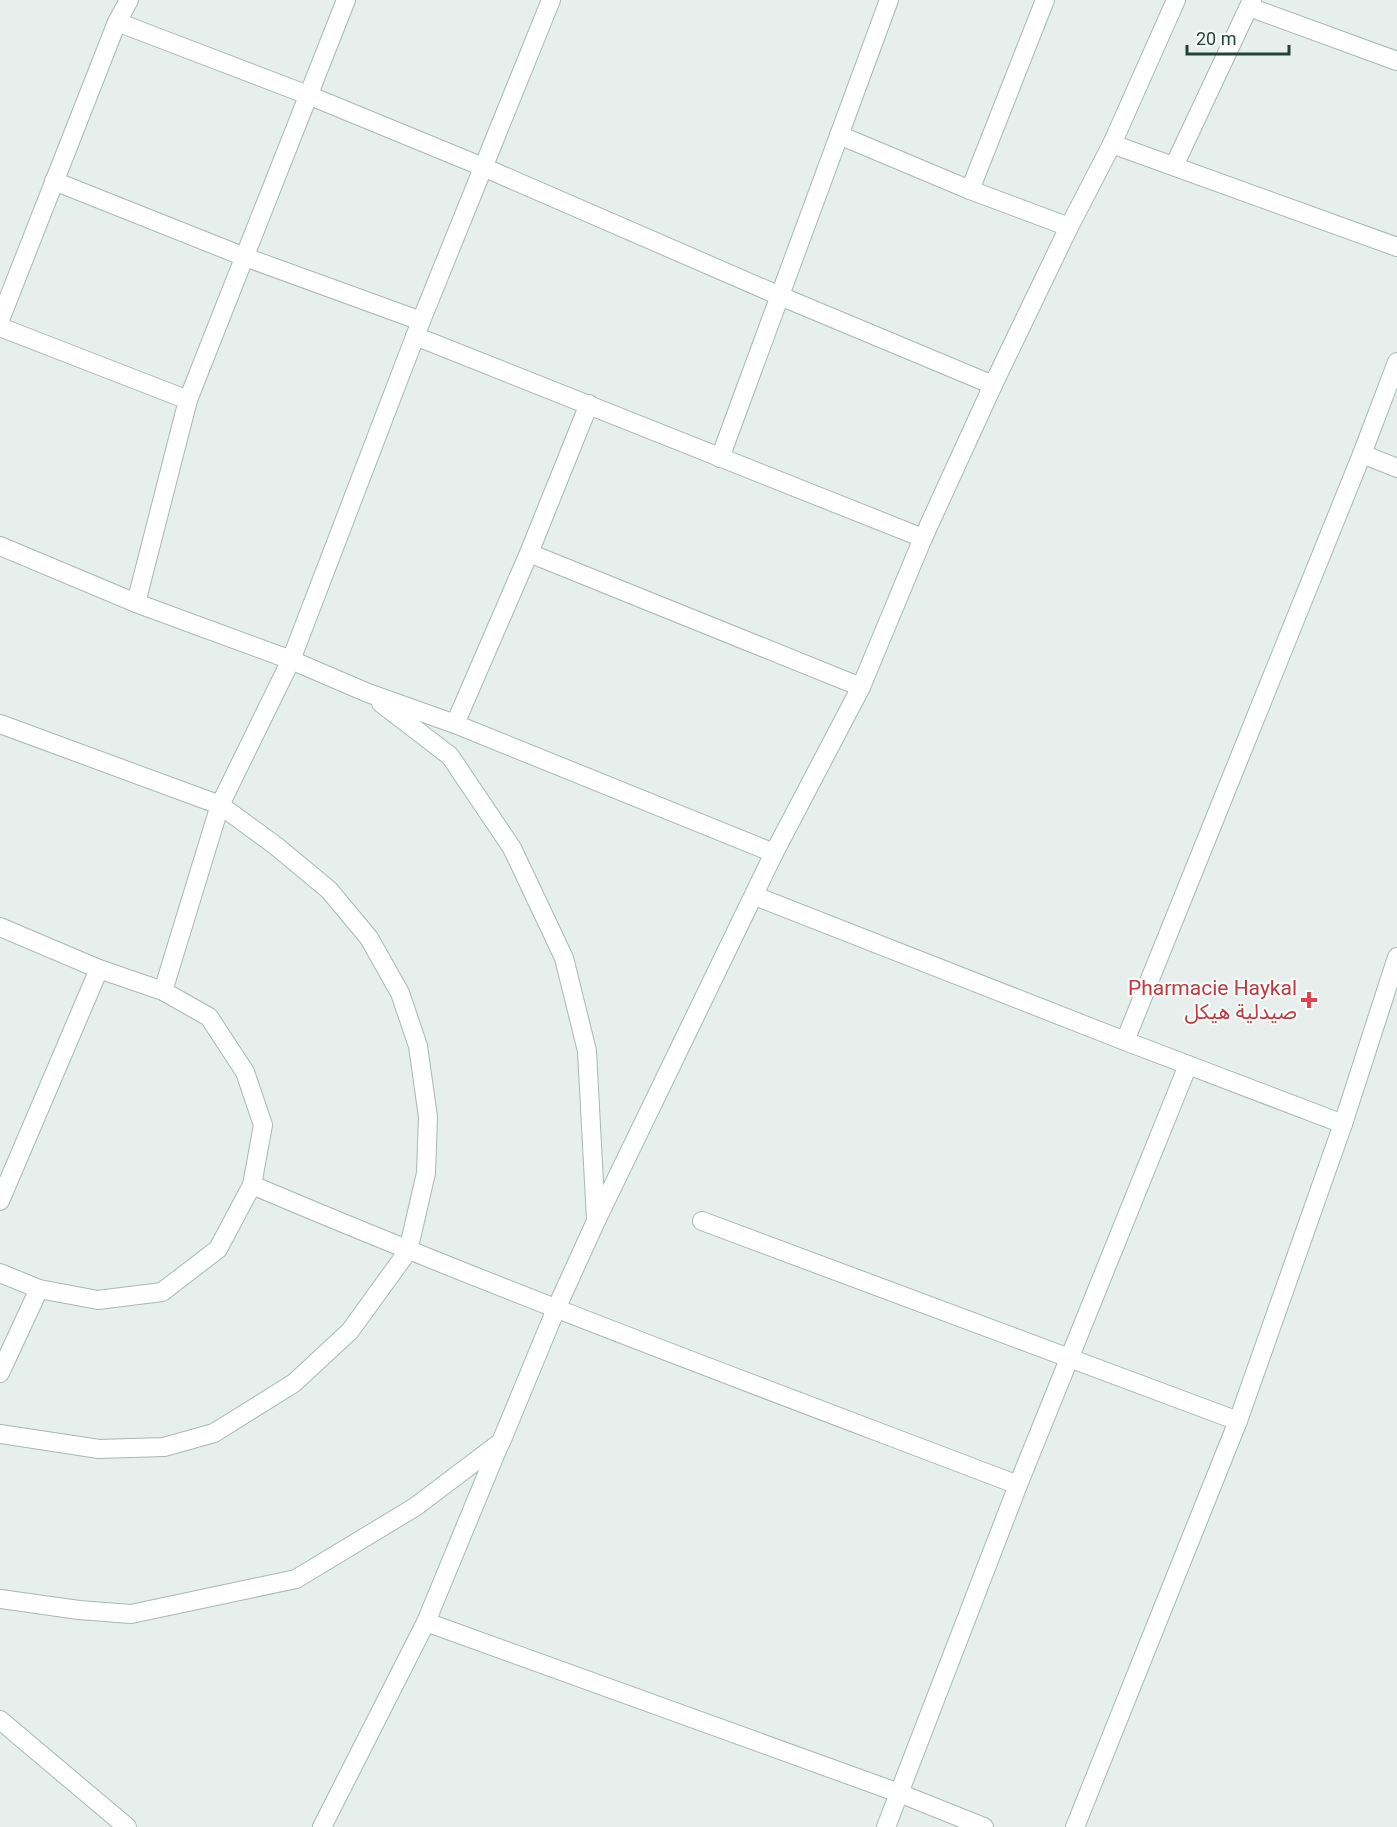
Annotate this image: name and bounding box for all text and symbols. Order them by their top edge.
scale bar [1187,18,1289,56]
text: 20 m [1196,28,1236,49]
place label: Pharmacie Haykal صيدلية هيكل [1128,976,1297,1024]
marker: Pharmacie Haykal صيدلية هيكل [1302,993,1316,1007]

